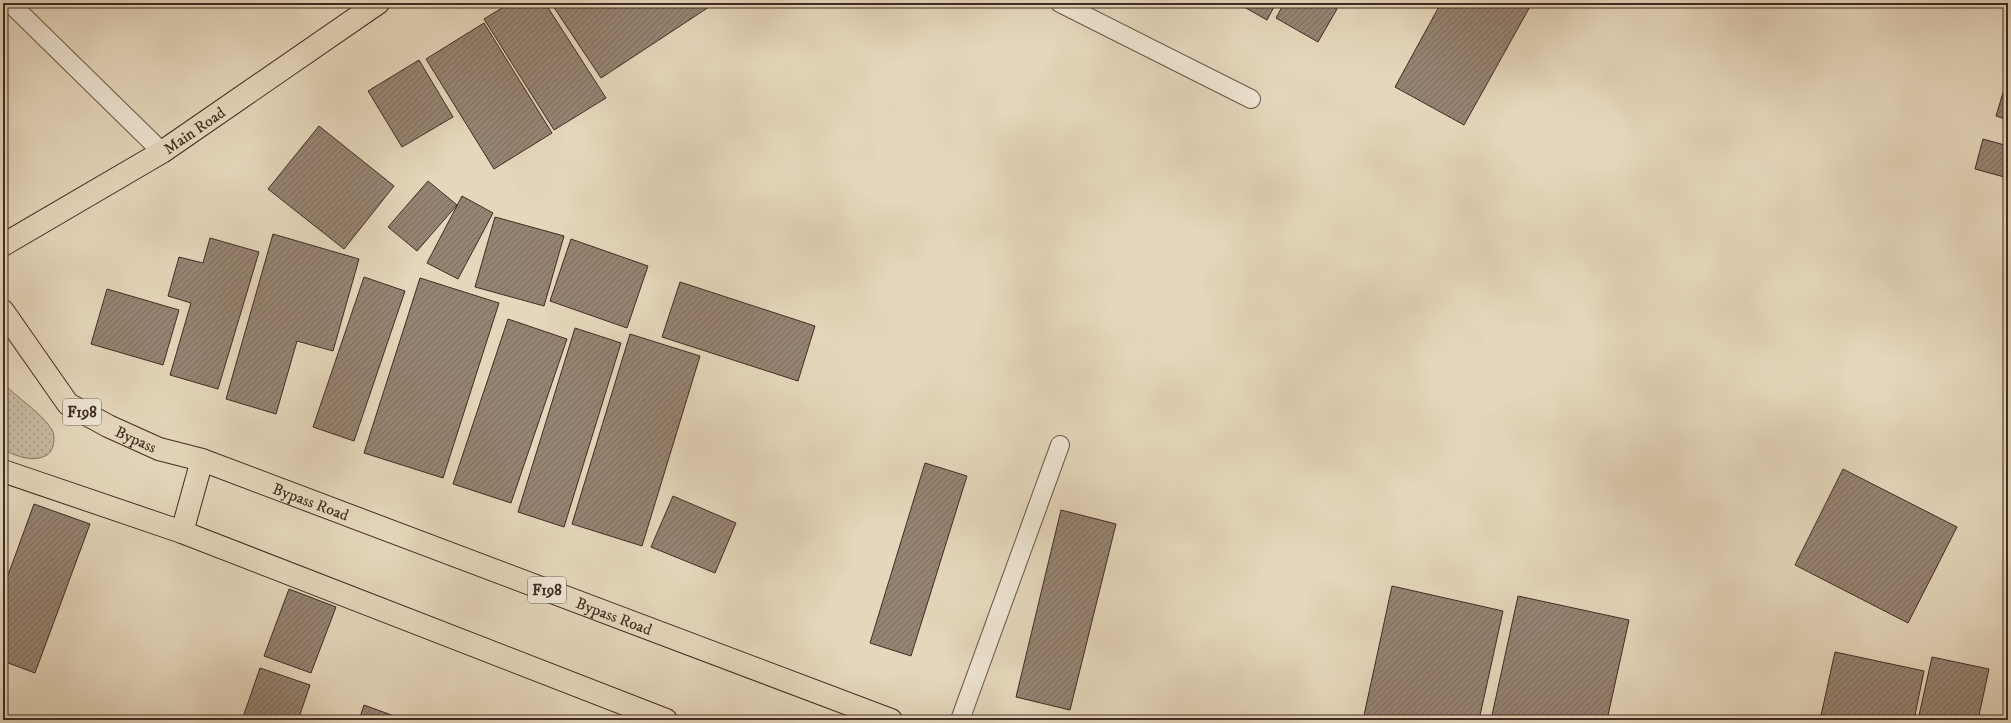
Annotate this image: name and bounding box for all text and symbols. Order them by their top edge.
street label: Main Road [160,103,229,159]
road number: F198 [63,399,101,425]
street label: Bypass [112,422,160,458]
street label: Bypass Road [270,479,352,526]
road number: F198 [528,577,566,603]
street label: Bypass Road [573,593,655,640]

